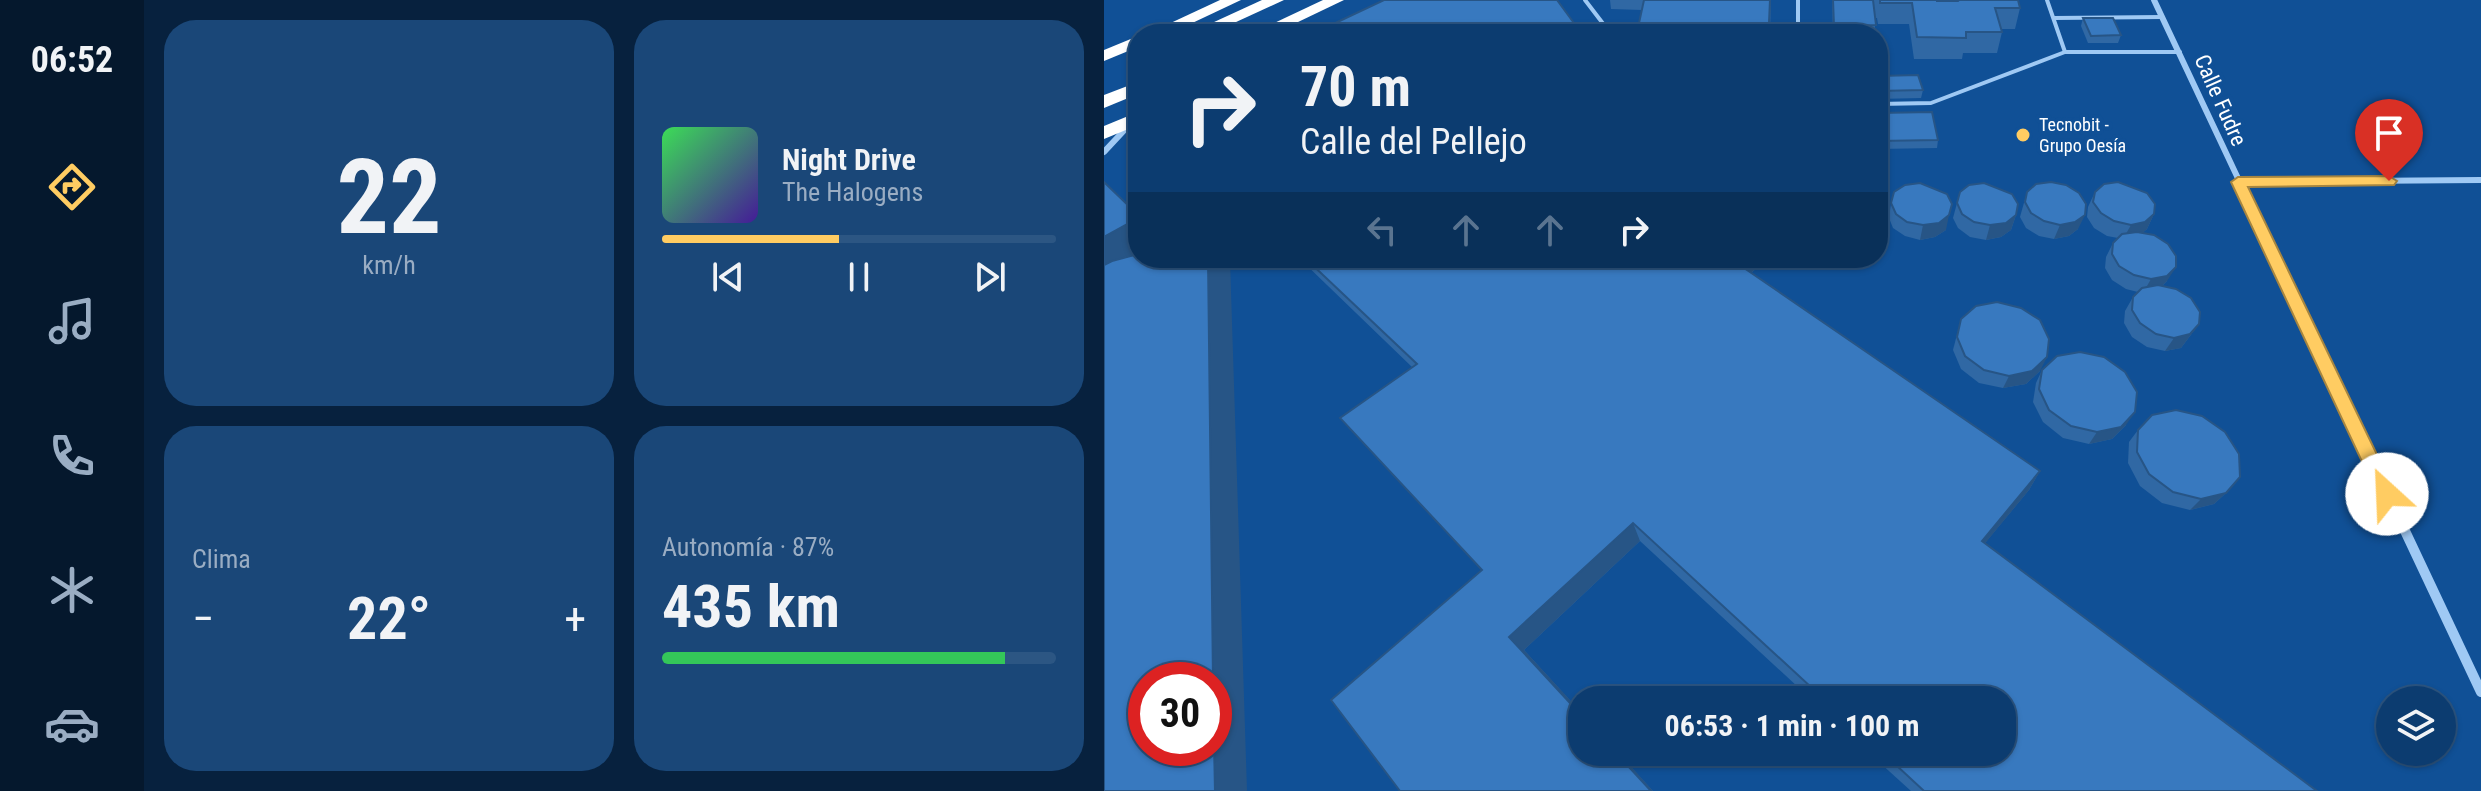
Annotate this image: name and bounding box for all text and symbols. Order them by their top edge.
text: 06:52 [31,39,113,81]
street label: Calle Fudre [2189,51,2252,150]
text: 70 m [1300,54,1411,120]
icon: right [1168,56,1272,160]
pin [2355,99,2423,181]
icon: arrive [2367,111,2411,155]
place label: Tecnobit - Grupo Oesía [2039,114,2126,156]
text: Calle del Pellejo [1300,121,1527,163]
marker: Tecnobit - Grupo Oesía [2014,126,2032,144]
text: 22 [336,137,442,258]
text: Night Drive [782,142,916,177]
icon: directions [44,159,100,215]
text: The Halogens [782,177,923,207]
icon: left [1360,208,1404,252]
icon: ahead [1444,208,1488,252]
icon: ahead [1528,208,1572,252]
icon: right [1612,208,1656,252]
text: km/h [362,250,416,280]
icon: previous [706,255,750,299]
icon: pause [837,255,881,299]
icon: next [968,255,1012,299]
icon: music [44,293,100,349]
icon: phone [44,428,100,484]
position arrow [2345,452,2429,536]
text: Autonomía · 87% [662,532,834,562]
text: Clima [192,544,251,574]
icon: climate [44,562,100,618]
text: 435 km [662,571,840,642]
text: 22° [347,583,431,654]
text: − [192,593,214,645]
text: + [564,593,586,645]
speed limit sign: 30 [1128,662,1232,766]
map controls [2376,686,2456,766]
button: layers [2376,686,2456,766]
icon: car [44,696,100,752]
text: 06:53 · 1 min · 100 m [1665,708,1919,743]

